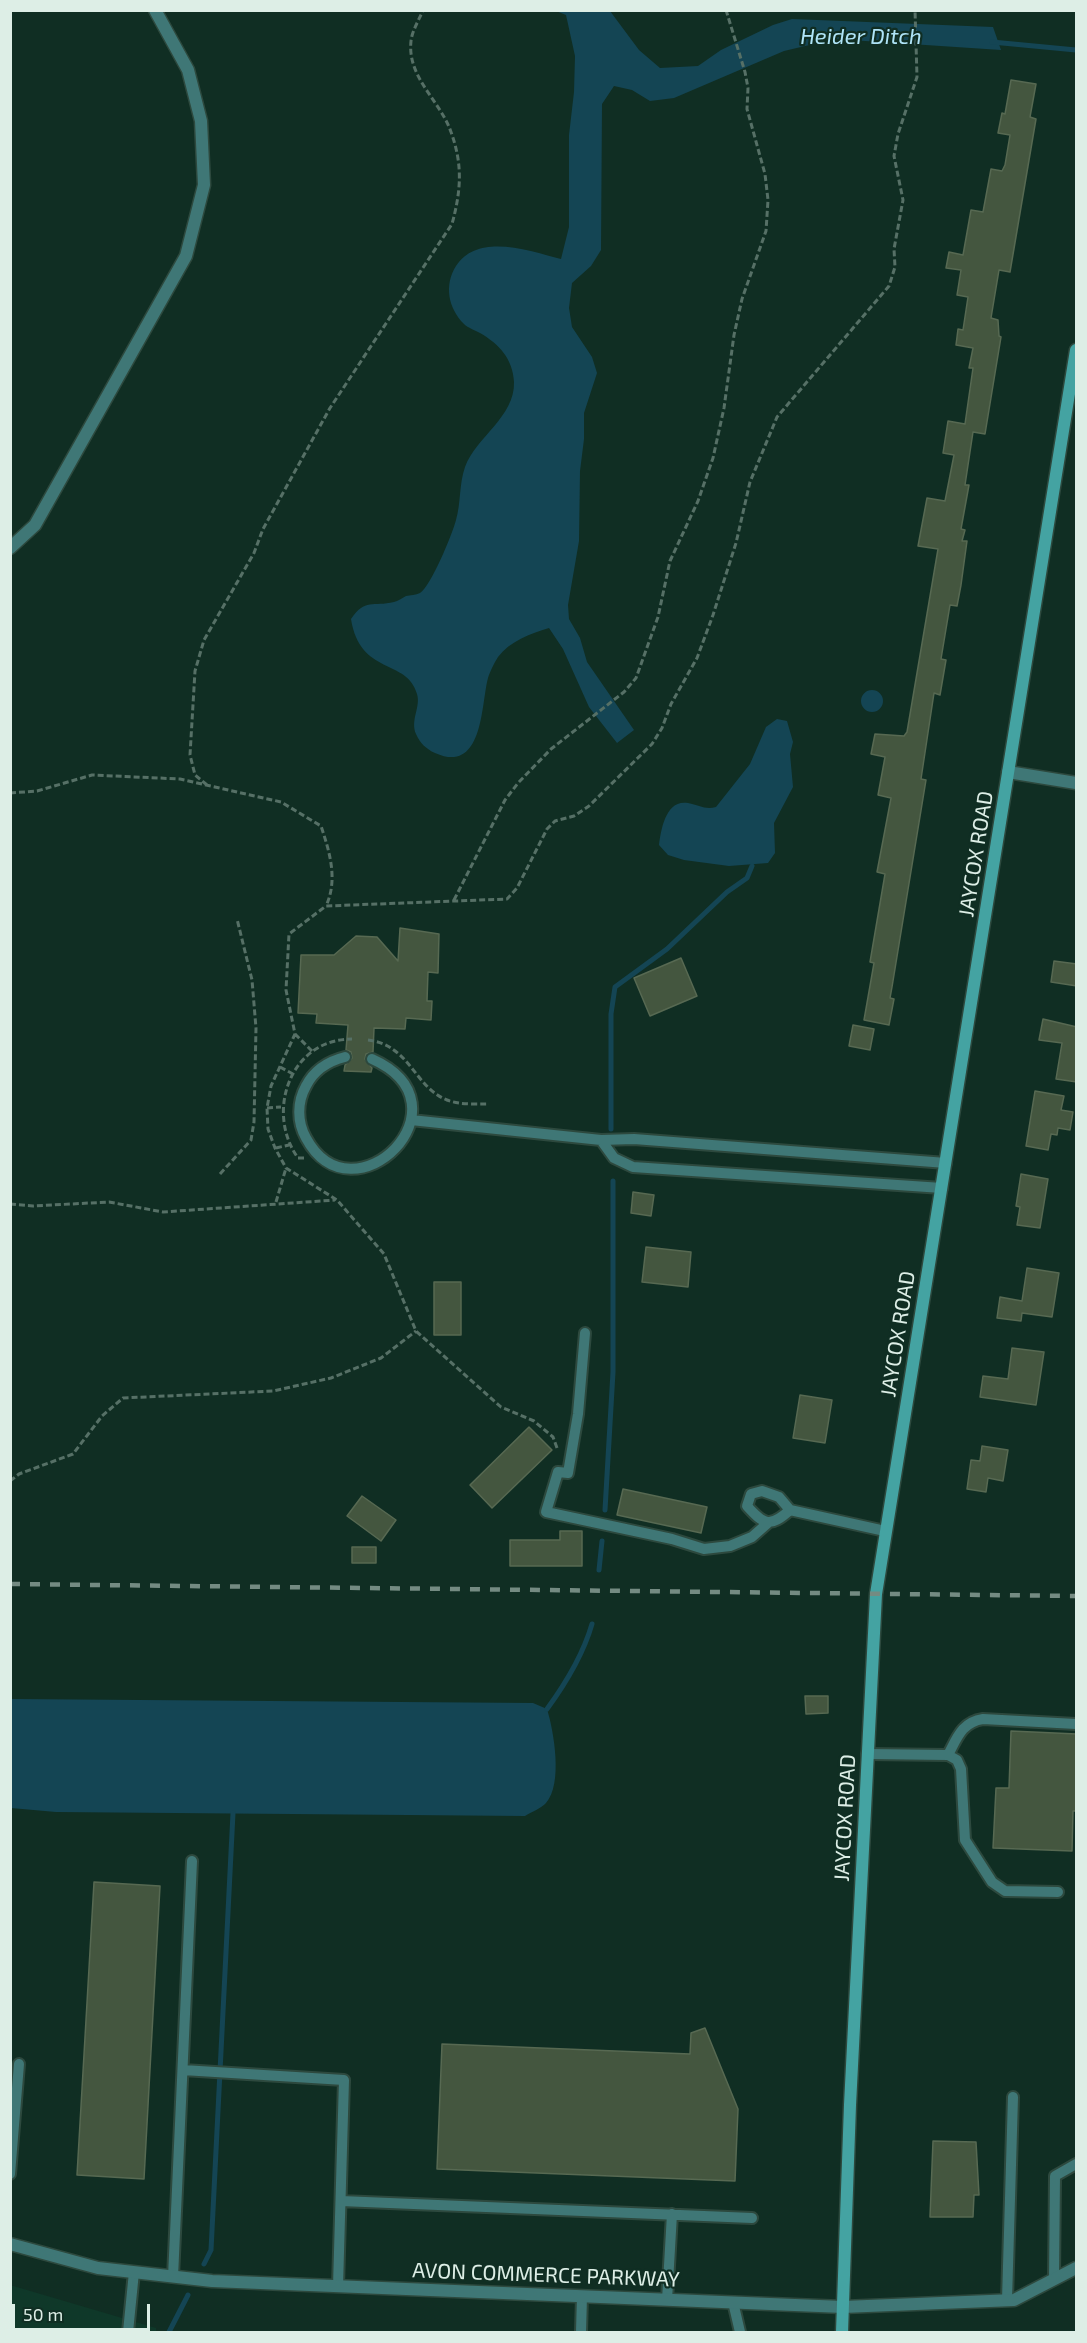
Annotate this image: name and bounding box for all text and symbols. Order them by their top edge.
water label: Heider Ditch [800,24,922,50]
street label: JAYCOX ROAD [954,789,998,919]
street label: JAYCOX ROAD [876,1269,920,1399]
street label: JAYCOX ROAD [829,1754,861,1882]
street label: AVON COMMERCE PARKWAY [412,2258,680,2292]
scale bar [15,2292,153,2330]
text: 50 m [23,2303,63,2325]

